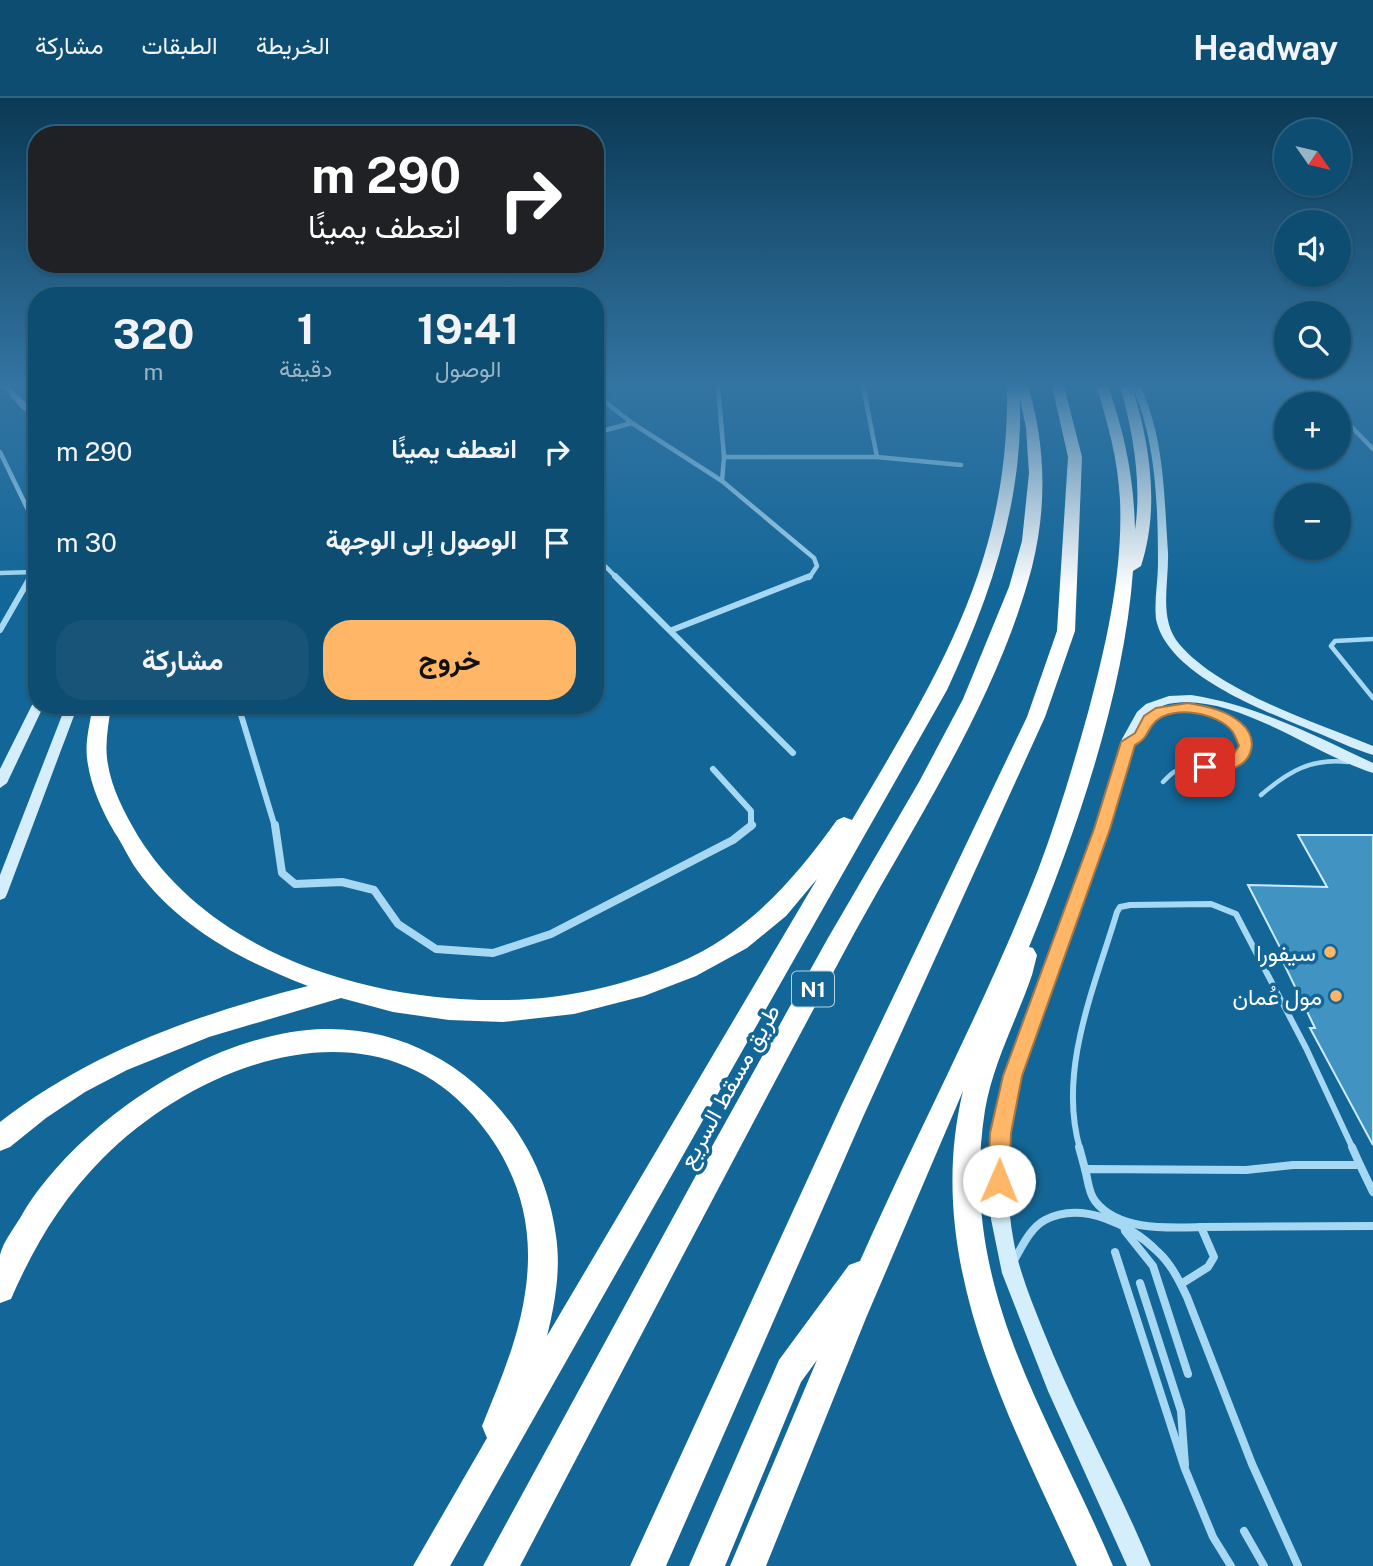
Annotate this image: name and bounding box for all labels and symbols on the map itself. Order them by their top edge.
north arrow [1274,119,1351,196]
pin [1175,737,1235,797]
place label: سيفورا [1256,939,1316,968]
marker: سيفورا [1322,944,1338,960]
road number: N1 [792,972,834,1006]
place label: مول عُمان [1232,983,1322,1012]
marker: مول عُمان [1328,988,1344,1004]
street label: طريق مسقط السريع [673,999,788,1174]
position arrow [962,1144,1036,1218]

